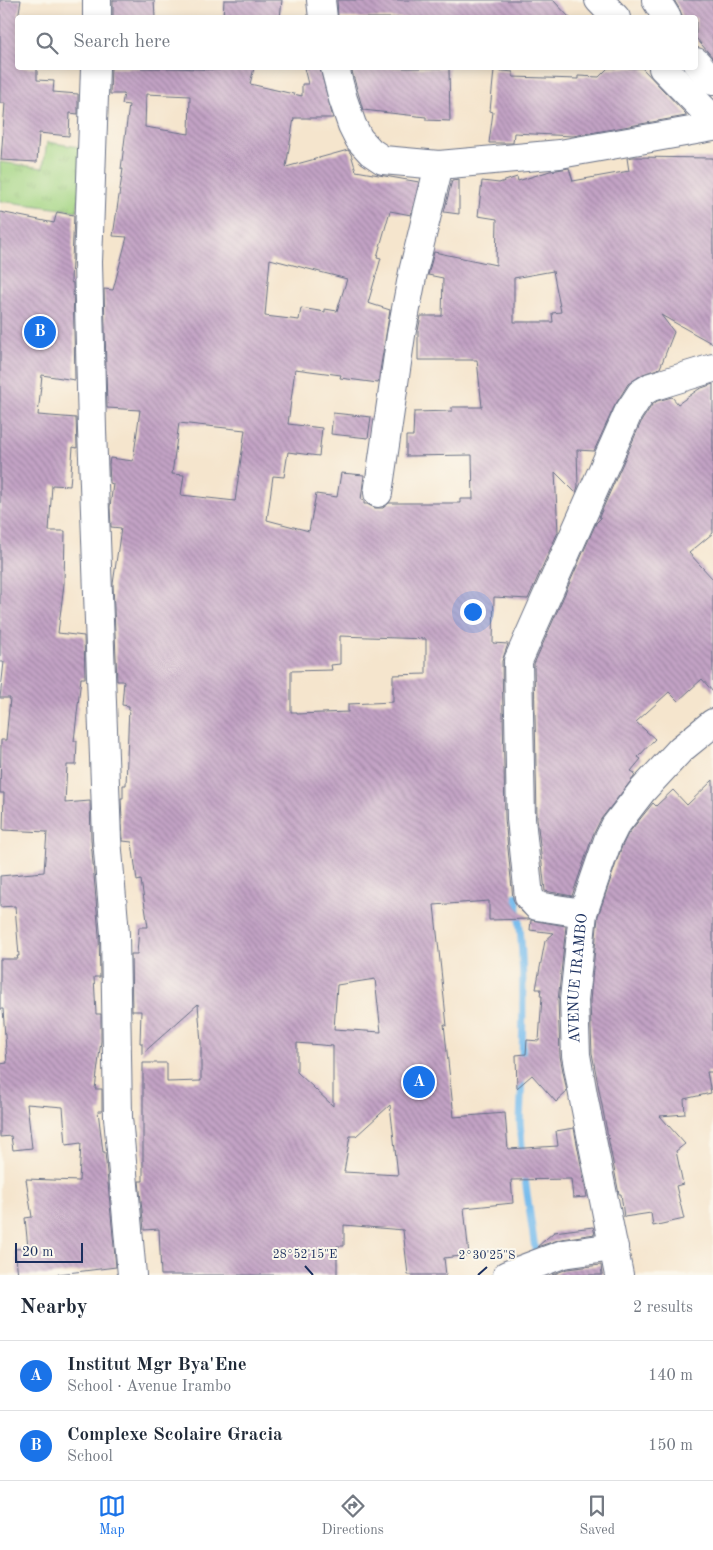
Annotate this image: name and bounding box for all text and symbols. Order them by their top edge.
search box [15,15,698,70]
icon: search [33,29,61,57]
text: Search here [73,33,170,52]
pin: B [24,313,56,351]
your location [460,599,486,625]
street label: AVENUE IRAMBO [566,913,590,1044]
pin: A [403,1063,435,1101]
scale bar [15,1240,82,1263]
text: 20 m [22,1245,53,1259]
text: 28°52'15"E [273,1248,337,1261]
text: 2°30'25"S [459,1249,515,1262]
text: Nearby [20,1297,88,1318]
text: 2 results [633,1300,693,1316]
text: Institut Mgr Bya'Ene [67,1356,247,1375]
text: A [30,1368,42,1384]
text: 140 m [648,1368,693,1384]
text: School · Avenue Irambo [67,1379,231,1395]
text: Complexe Scolaire Gracia [67,1426,283,1445]
text: B [30,1438,42,1454]
text: 150 m [648,1438,693,1454]
text: School [67,1449,113,1465]
tab: Map [98,1492,126,1539]
tab: Directions [322,1492,384,1539]
tab: Saved [579,1492,615,1539]

